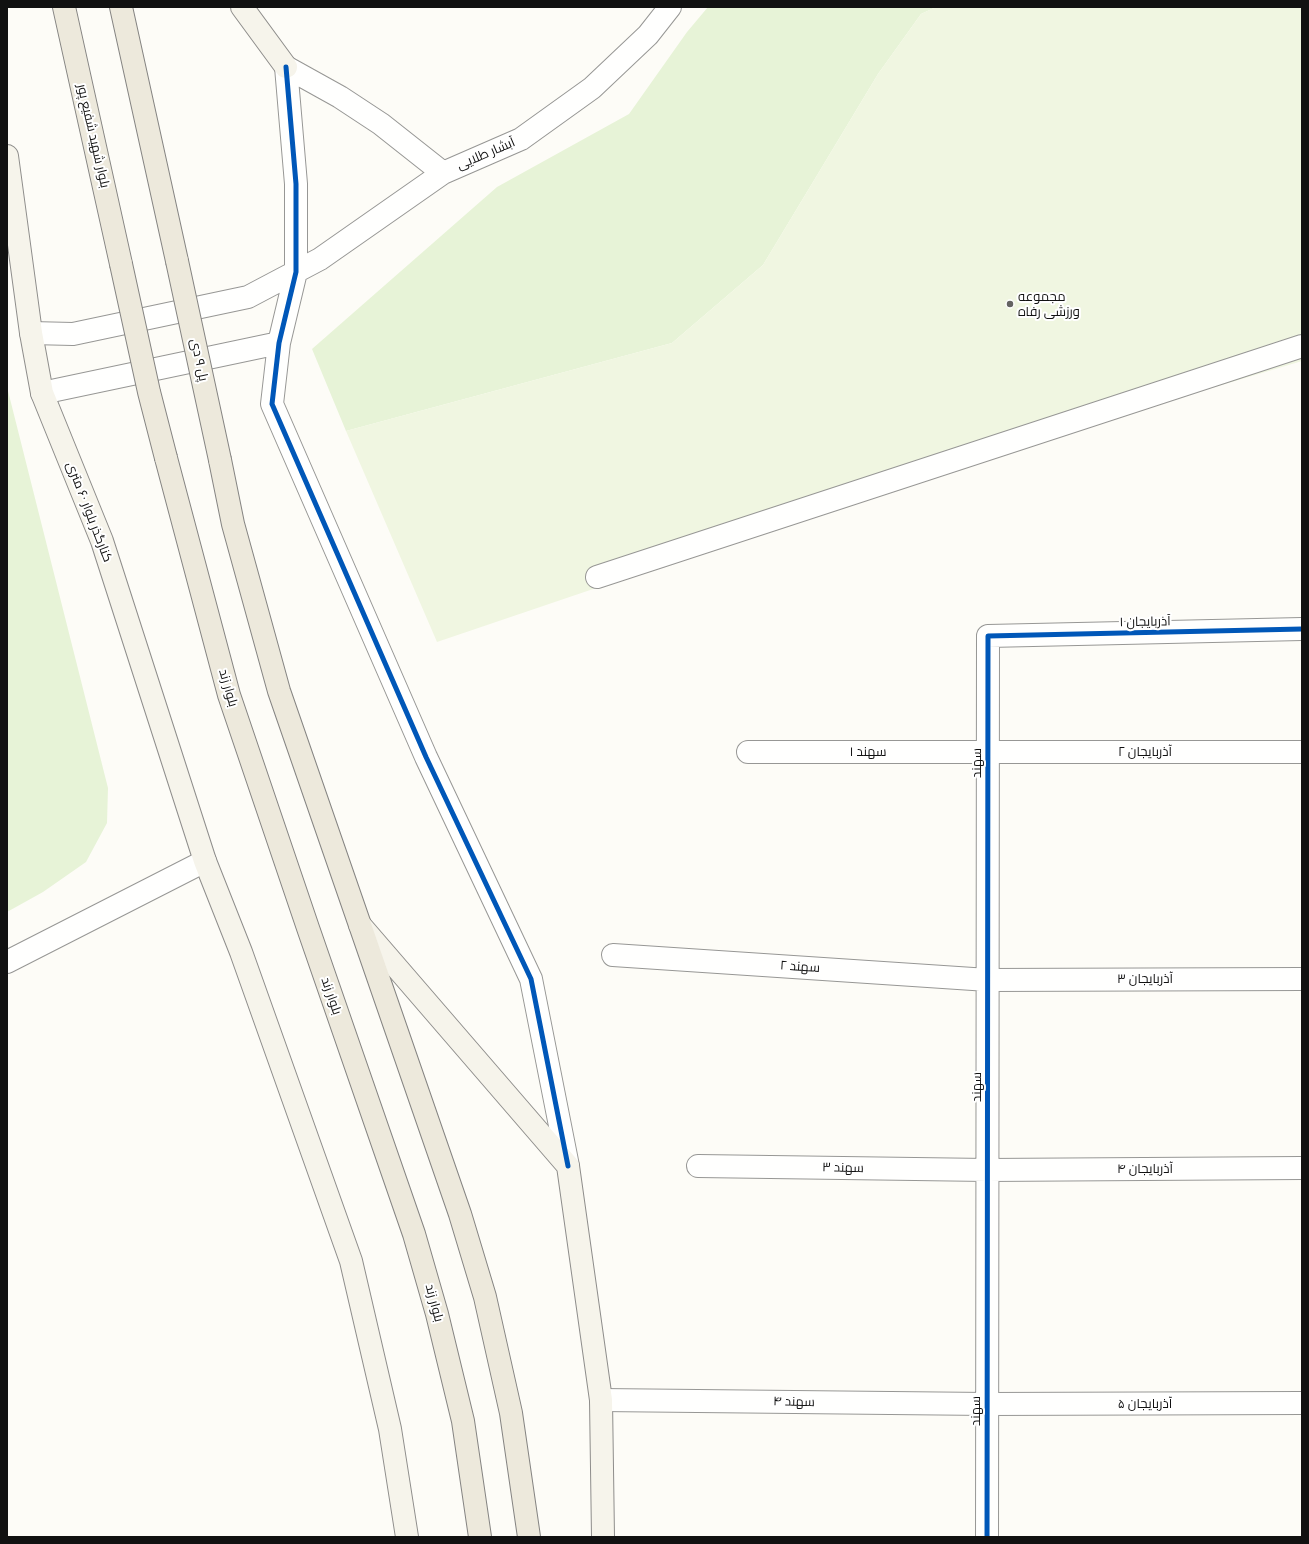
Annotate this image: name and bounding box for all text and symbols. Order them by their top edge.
street label: بلوار شهید شفیع پور [73,82,113,190]
street label: آبشار طلایی [455,135,517,173]
place label: مجموعه ورزشی رفاه [1018,289,1080,320]
marker: مجموعه ورزشی رفاه [1005,299,1015,309]
street label: پل ۹ دی [187,337,211,383]
street label: کنارگذر بلوار ۶۰ متری [63,460,115,564]
street label: آذربایجان ۱ [1119,614,1171,630]
street label: بلوار زند [215,667,241,709]
street label: سهند ۱ [849,744,887,760]
street label: آذربایجان ۲ [1118,744,1172,760]
street label: سهند [969,748,985,778]
street label: سهند ۲ [780,958,820,976]
street label: آذربایجان ۳ [1117,971,1173,987]
street label: بلوار زند [317,975,345,1017]
street label: سهند [969,1072,985,1102]
street label: سهند ۳ [822,1160,864,1176]
street label: آذربایجان ۴ [1117,1161,1173,1177]
street label: بلوار زند [421,1282,447,1324]
street label: سهند ۴ [773,1394,815,1410]
street label: سهند [968,1396,984,1426]
street label: آذربایجان ۵ [1118,1396,1172,1412]

